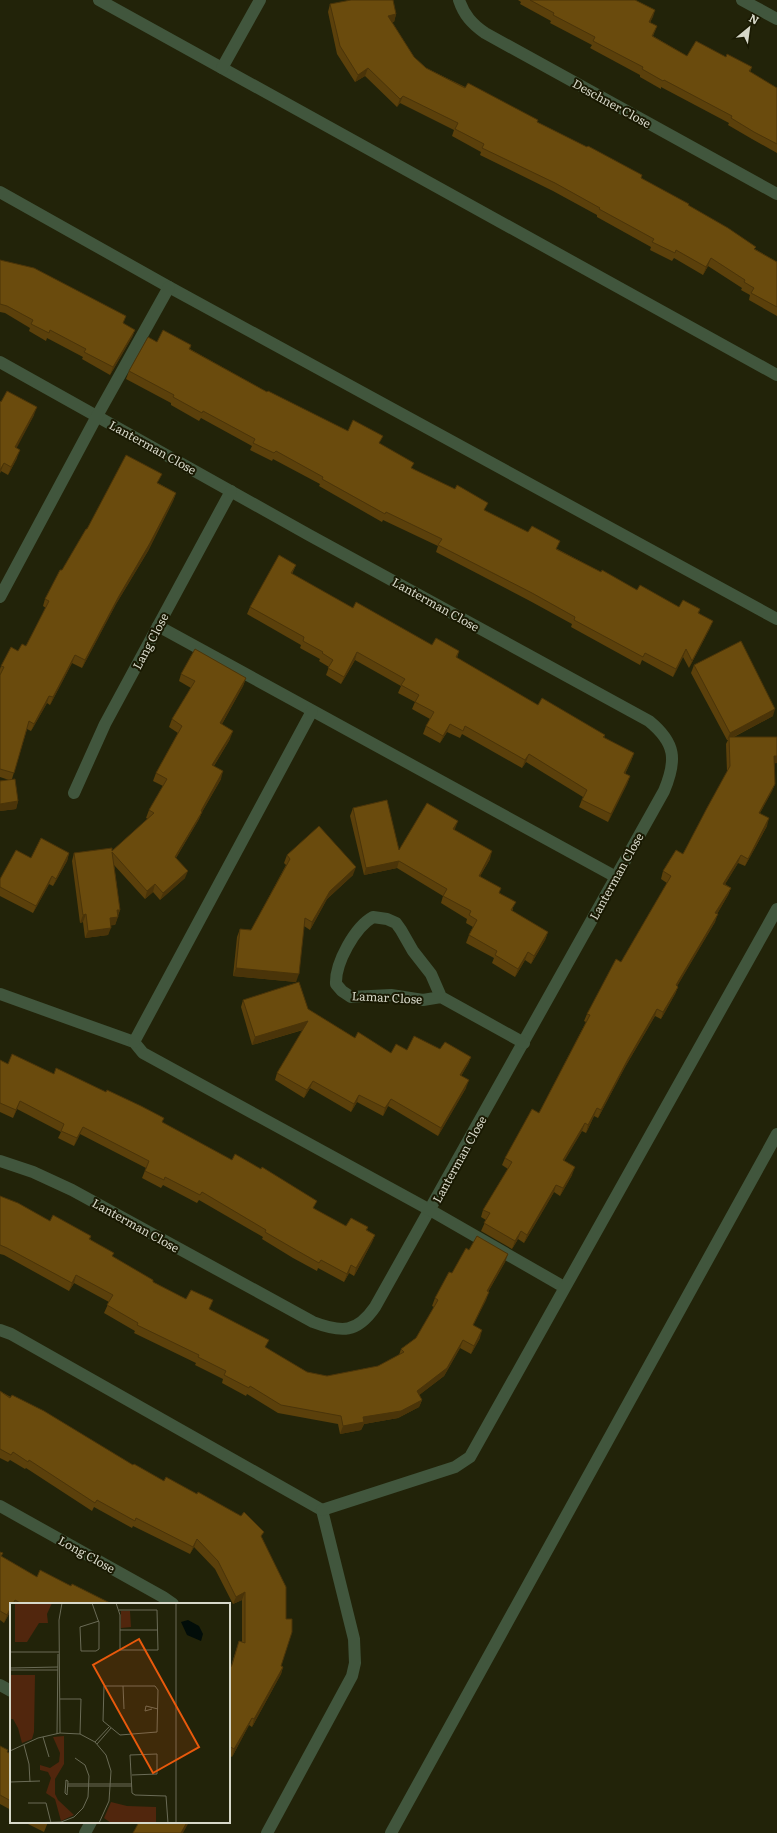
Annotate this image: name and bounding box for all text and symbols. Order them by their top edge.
north arrow [729,8,769,48]
text: N [746,9,762,28]
street label: Deschner Close [570,74,654,132]
street label: Lanterman Close [106,416,200,478]
street label: Lanterman Close [389,573,483,635]
street label: Lang Close [128,610,172,672]
street label: Lanterman Close [585,829,647,923]
street label: Lamar Close [351,986,423,1008]
street label: Lanterman Close [428,1112,490,1206]
street label: Lanterman Close [89,1194,183,1256]
street label: Long Close [55,1531,119,1577]
inset map [10,1603,230,1823]

